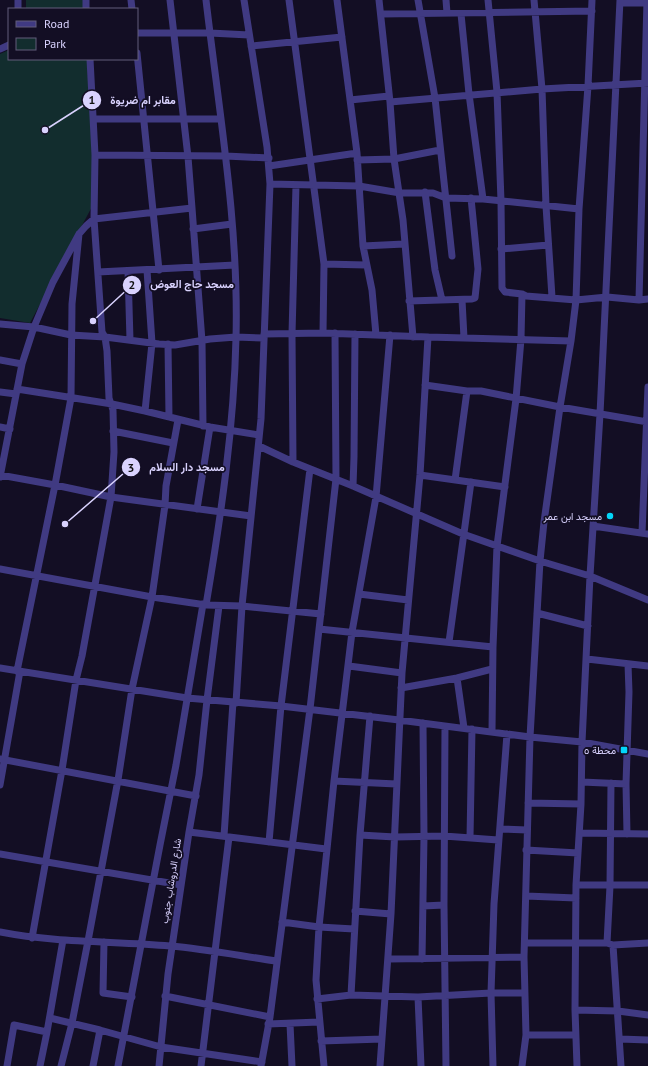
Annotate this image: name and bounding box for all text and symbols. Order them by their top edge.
legend [8,8,138,60]
text: Road [44,16,69,31]
text: Park [44,36,66,51]
callout: مقابر ام ضريوة [82,89,184,112]
text: 1 [89,92,95,107]
text: مقابر ام ضريوة [110,93,176,108]
callout: مسجد حاج العوض [122,273,242,296]
text: 2 [129,277,135,292]
text: مسجد حاج العوض [150,277,234,292]
callout: مسجد دار السلام [121,456,233,479]
text: 3 [128,460,134,475]
text: مسجد دار السلام [149,460,225,475]
place label: مسجد ابن عمر [542,510,602,523]
marker: مسجد ابن عمر [605,511,615,521]
place label: محطة ٥ [584,744,616,757]
marker: محطة ٥ [619,745,629,755]
street label: شارع الدروشاب جنوب [158,837,184,925]

